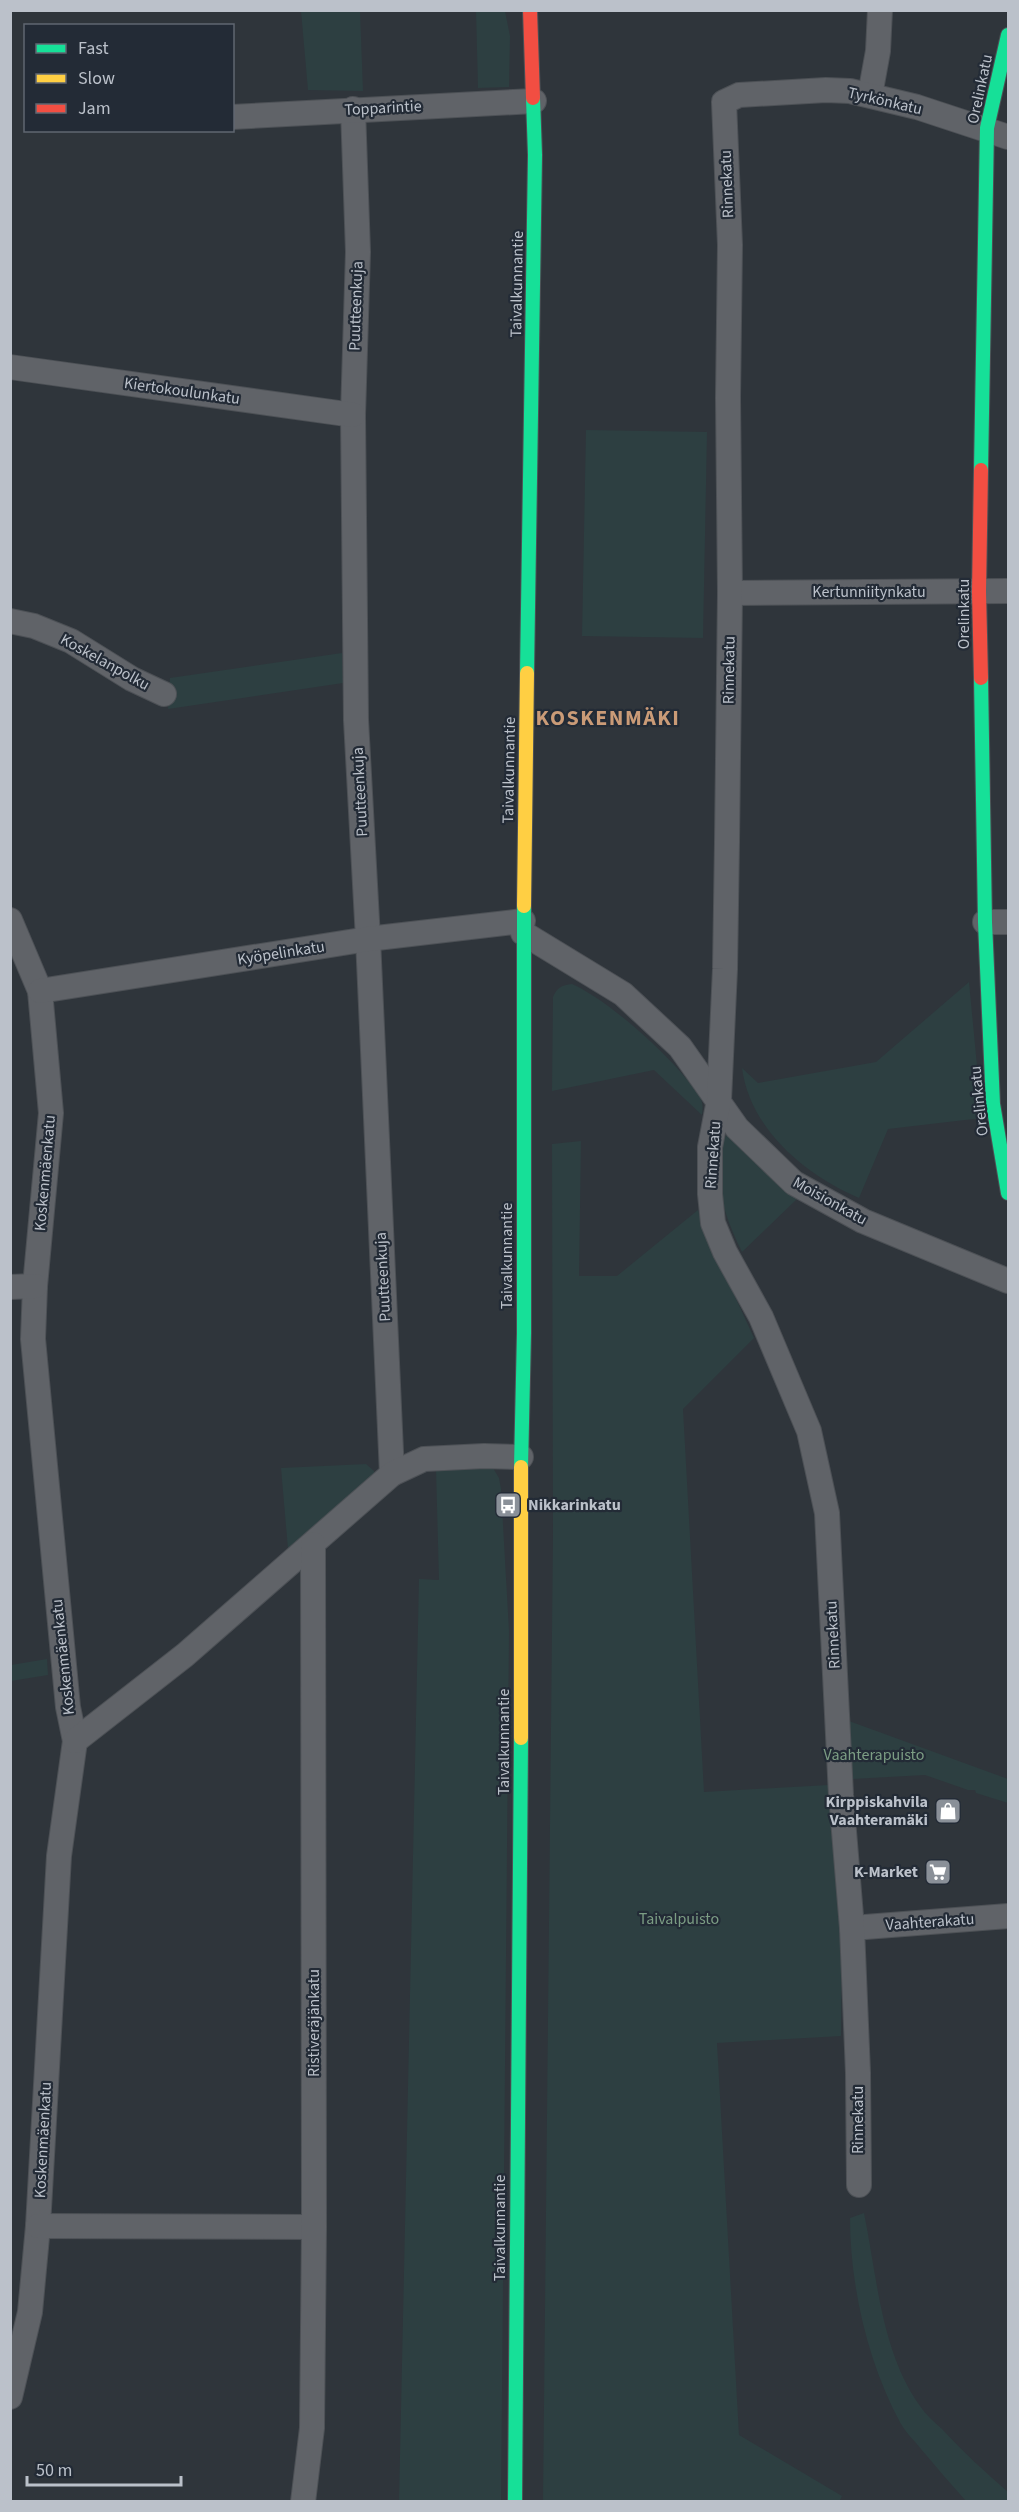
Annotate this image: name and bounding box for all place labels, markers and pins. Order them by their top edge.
bus stop icon: Nikkarinkatu [493,1490,523,1520]
place label: Nikkarinkatu [528,1494,621,1516]
place label: Kirppiskahvila Vaahteramäki [826,1791,928,1831]
shop icon: Kirppiskahvila Vaahteramäki [933,1796,963,1826]
supermarket icon: K-Market [923,1857,953,1887]
place label: K-Market [854,1861,918,1883]

